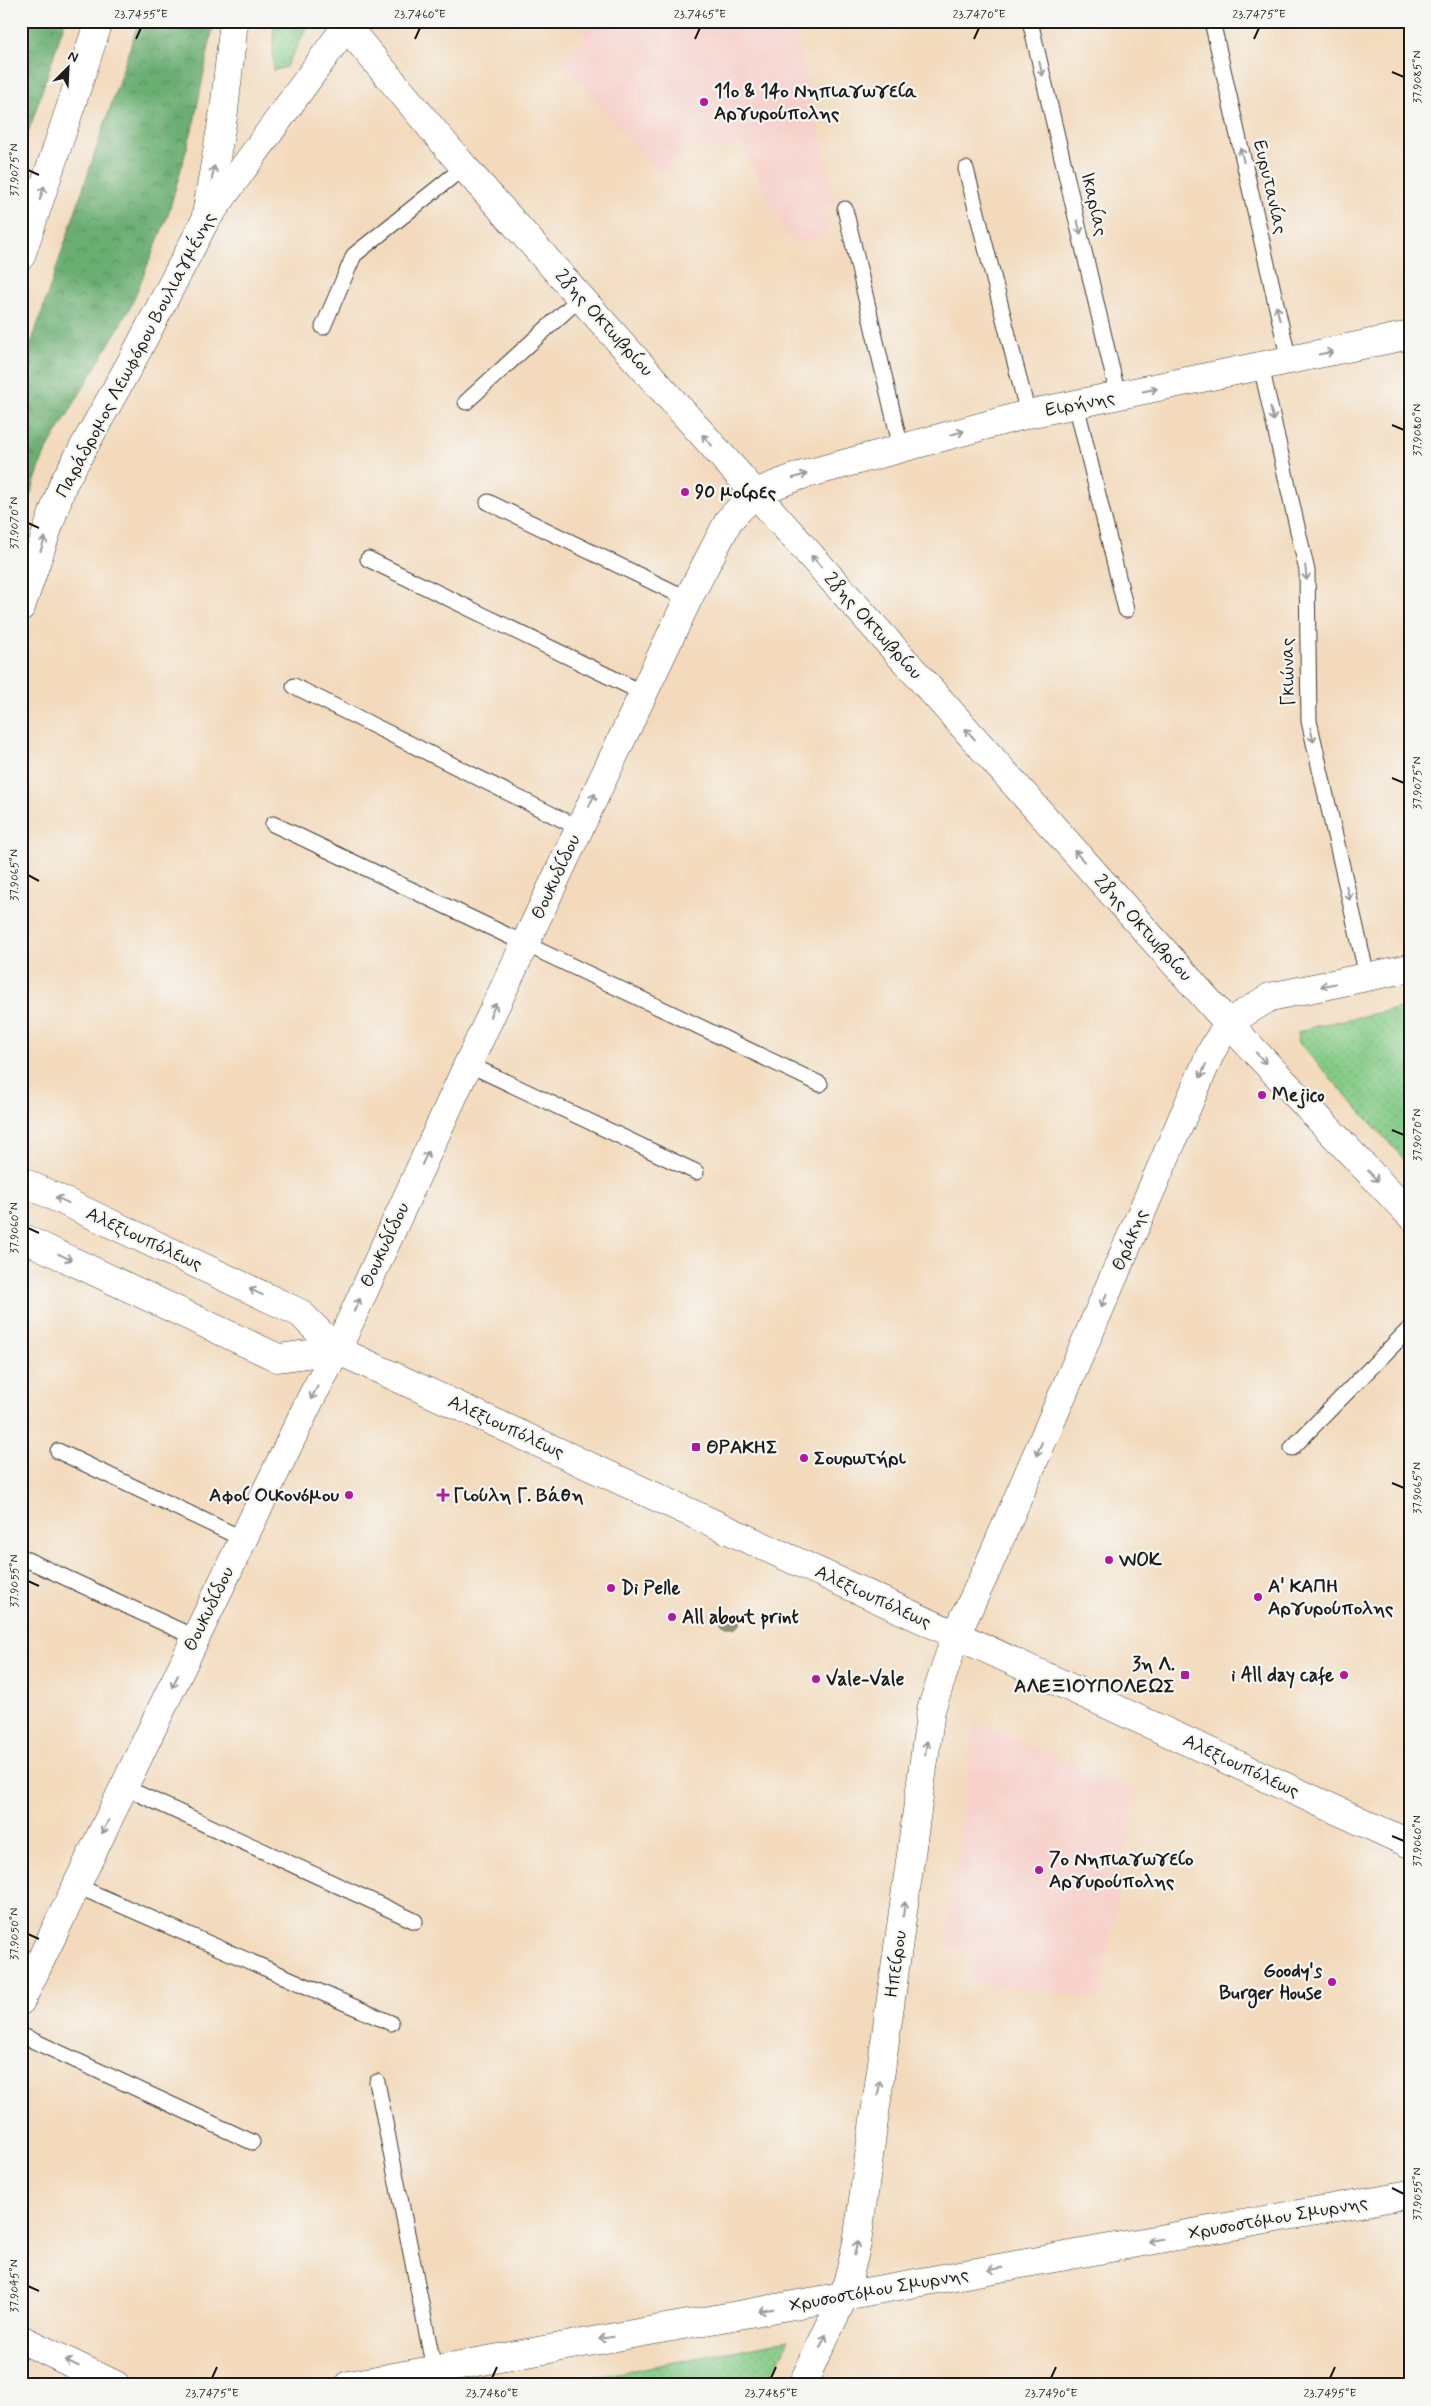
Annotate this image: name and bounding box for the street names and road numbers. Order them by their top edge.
street label: Ευρυτανίας [1247,137,1293,237]
street label: Ικαρίας [1074,169,1114,239]
street label: Παράδρομος Λεωφόρου Βουλιαγμένης [50,208,222,502]
street label: 28ης Οκτωβρίου [549,264,659,382]
street label: Ειρήνης [1043,385,1117,423]
street label: 28ης Οκτωβρίου [818,567,928,685]
street label: Γκιώνας [1275,638,1301,706]
street label: Θουκυδίδου [525,830,587,924]
street label: 28ης Οκτωβρίου [1088,869,1198,987]
street label: Θουκυδίδου [354,1198,416,1292]
street label: Αλεξιουπόλεως [82,1201,206,1277]
street label: Θράκης [1106,1205,1154,1275]
street label: Αλεξιουπόλεως [444,1389,568,1465]
street label: Αλεξιουπόλεως [811,1559,935,1635]
street label: Θουκυδίδου [178,1562,240,1656]
street label: Αλεξιουπόλεως [1179,1728,1303,1804]
street label: Ηπείρου [879,1929,913,1999]
street label: Χρυσοστόμου Σμυρνης [1186,2190,1370,2246]
street label: Χρυσοστόμου Σμυρνης [787,2262,971,2318]

